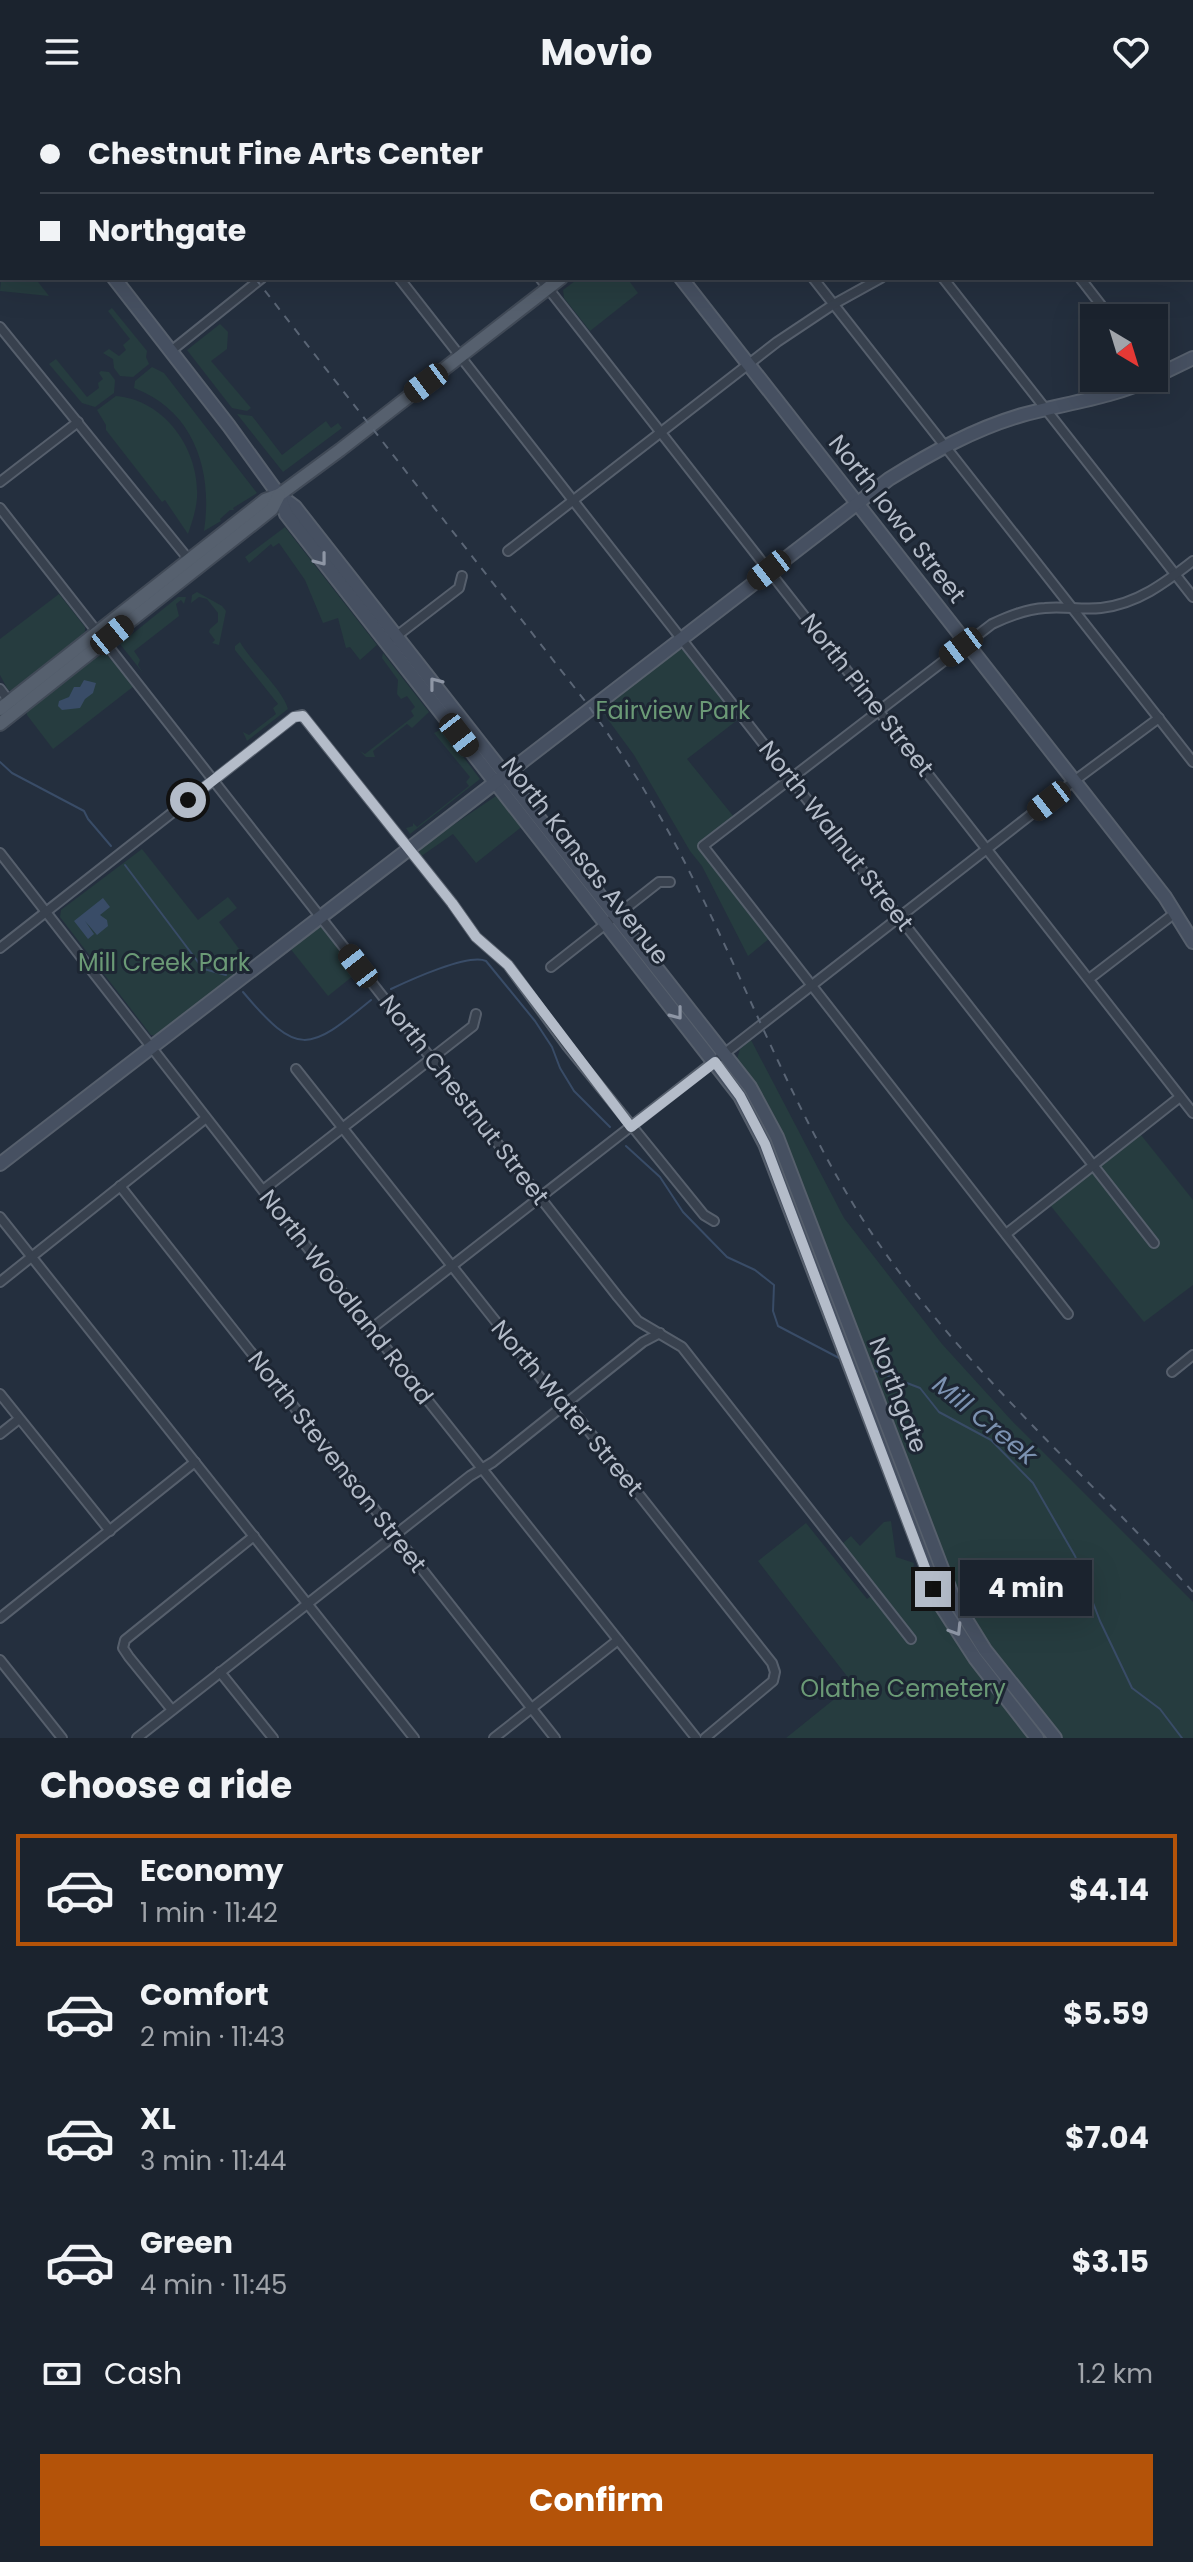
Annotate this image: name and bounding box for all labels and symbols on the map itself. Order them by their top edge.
north arrow [1080,304,1168,392]
car [400,359,452,407]
street label: North Iowa Street [821,428,974,610]
car [743,546,795,594]
one-way arrow [312,551,326,566]
street label: North Pine Street [793,606,941,783]
car [86,611,138,659]
car [935,623,987,671]
one-way arrow [431,677,445,692]
park label: Fairview Park [596,694,751,727]
car [435,709,483,761]
street label: North Walnut Street [752,734,921,938]
street label: North Kansas Avenue [494,750,677,972]
car [1023,777,1075,825]
route start [170,782,206,818]
car [334,940,382,992]
park label: Mill Creek Park [78,946,251,979]
street label: North Chestnut Street [372,988,557,1211]
one-way arrow [667,1005,682,1019]
street label: North Woodland Road [252,1182,441,1411]
street label: North Water Street [484,1313,651,1503]
street label: Northgate [861,1332,936,1457]
street label: North Stevenson Street [240,1344,434,1579]
water label: Mill Creek [925,1367,1046,1474]
callout: 4 min [961,1561,1093,1617]
route end [915,1571,951,1607]
one-way arrow [946,1622,961,1636]
park label: Olathe Cemetery [800,1672,1006,1705]

